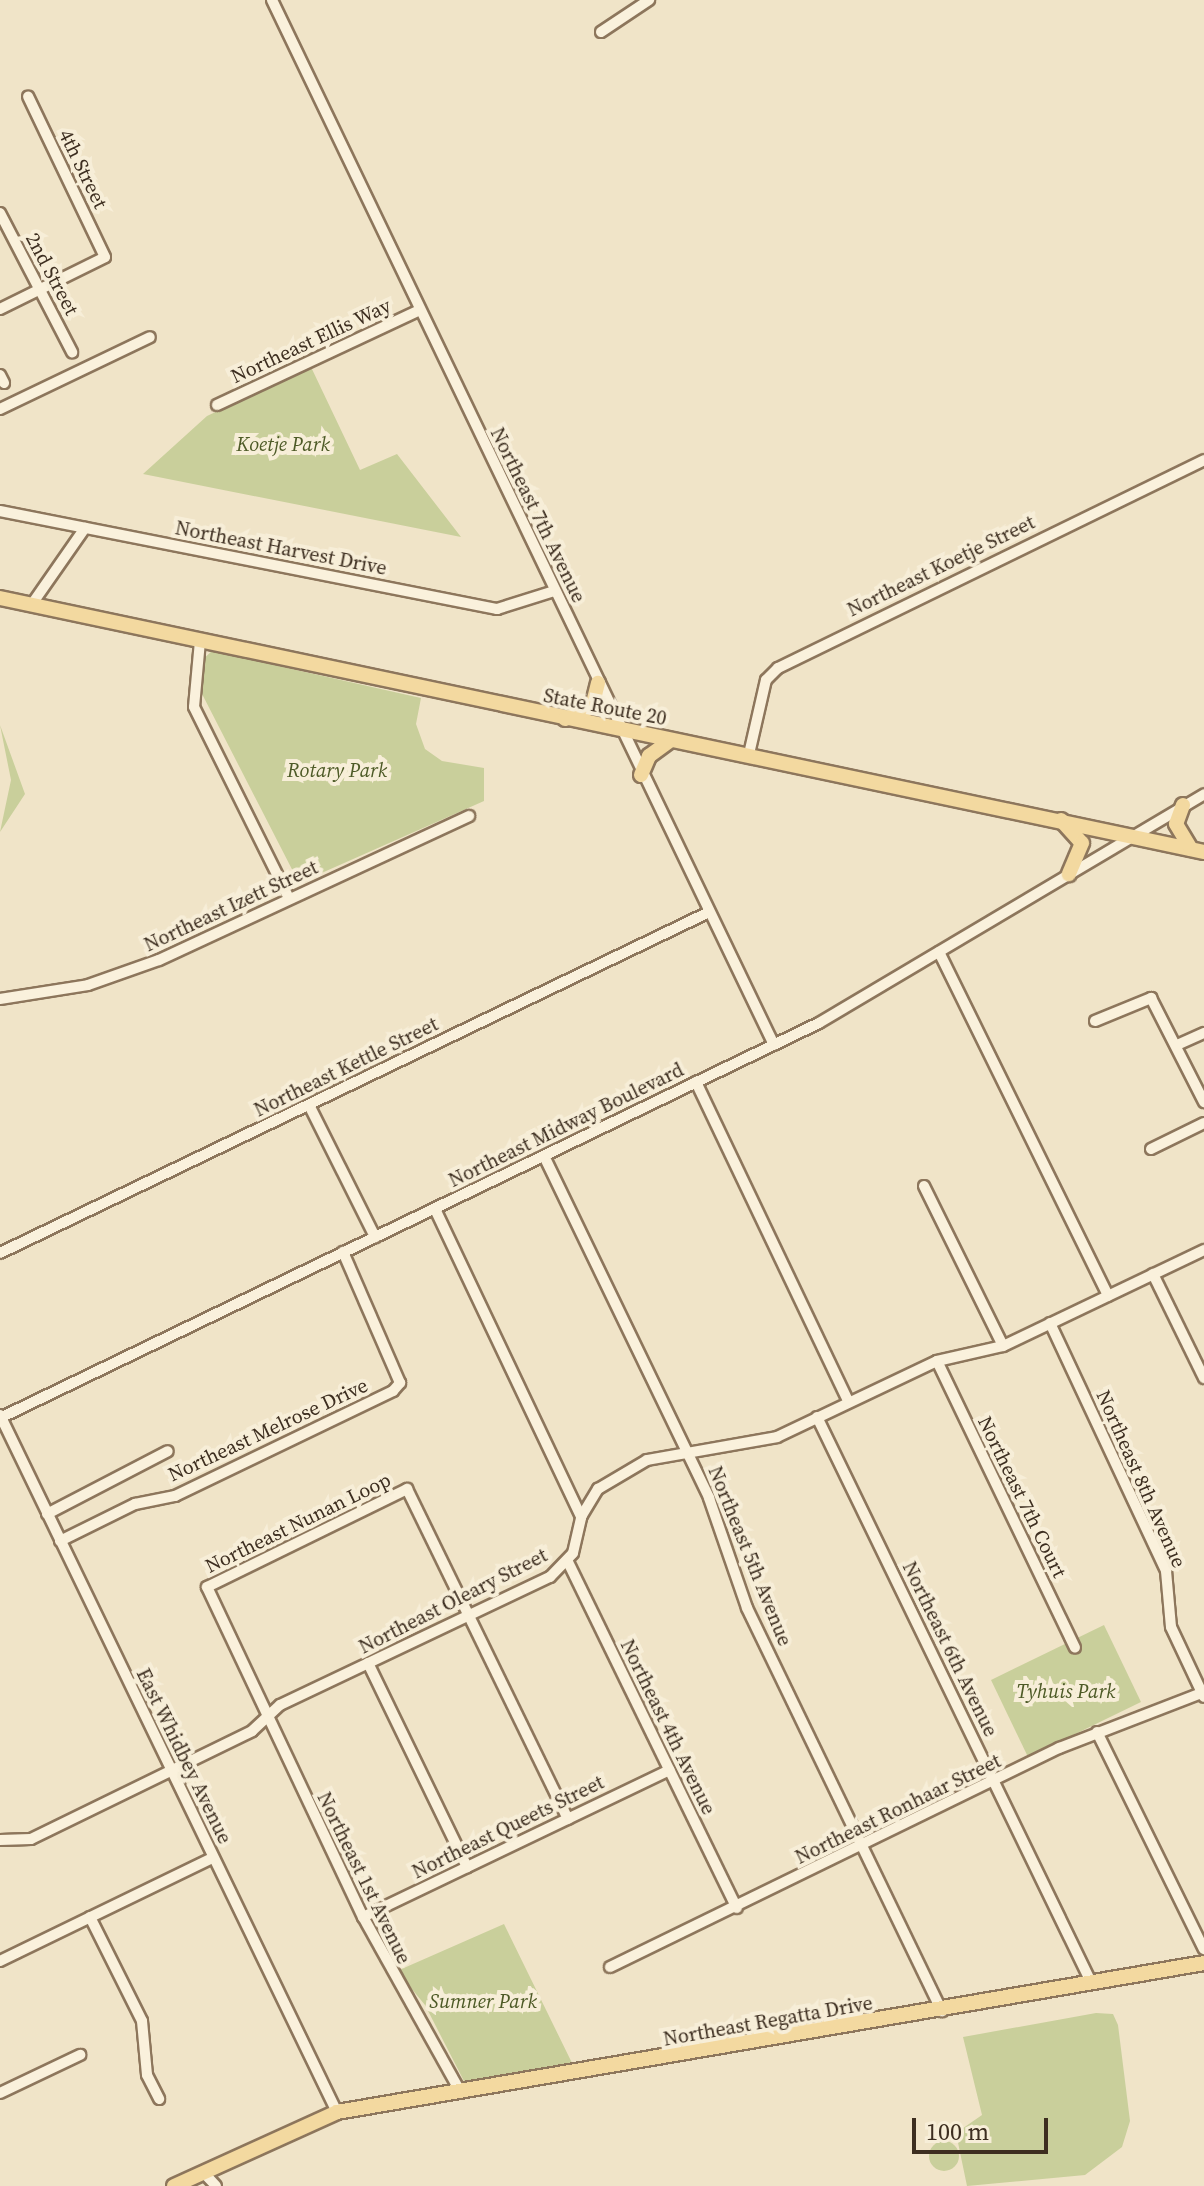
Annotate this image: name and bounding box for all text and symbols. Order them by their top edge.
street label: 4th Street [54,126,112,212]
street label: 2nd Street [20,229,84,319]
street label: Northeast Ellis Way [227,293,395,389]
street label: Northeast 7th Avenue [485,424,591,606]
park label: Koetje Park [236,432,330,456]
street label: Northeast Koetje Street [843,510,1039,622]
street label: Northeast Harvest Drive [173,516,389,580]
street label: State Route 20 [542,683,668,731]
park label: Rotary Park [287,758,387,782]
street label: Northeast Izett Street [140,855,322,957]
street label: Northeast Kettle Street [250,1012,442,1122]
street label: Northeast Midway Boulevard [445,1058,687,1192]
street label: Northeast Melrose Drive [164,1373,372,1487]
street label: Northeast 8th Avenue [1091,1387,1191,1571]
street label: Northeast 7th Court [973,1412,1071,1582]
street label: Northeast 5th Avenue [703,1463,797,1649]
street label: Northeast Nunan Loop [201,1468,395,1578]
street label: Northeast Oleary Street [355,1543,551,1659]
street label: Northeast 6th Avenue [897,1558,1003,1740]
street label: Northeast 4th Avenue [615,1636,721,1818]
street label: East Whidbey Avenue [131,1664,237,1848]
park label: Tyhuis Park [1017,1679,1115,1703]
street label: Northeast Ronhaar Street [791,1749,1005,1869]
street label: Northeast Queets Street [408,1770,608,1884]
street label: Northeast 1st Avenue [312,1788,416,1968]
park label: Sumner Park [429,1989,537,2013]
street label: Northeast Regatta Drive [661,1991,875,2051]
scale bar [916,2102,1052,2152]
text: 100 m [926,2115,989,2148]

